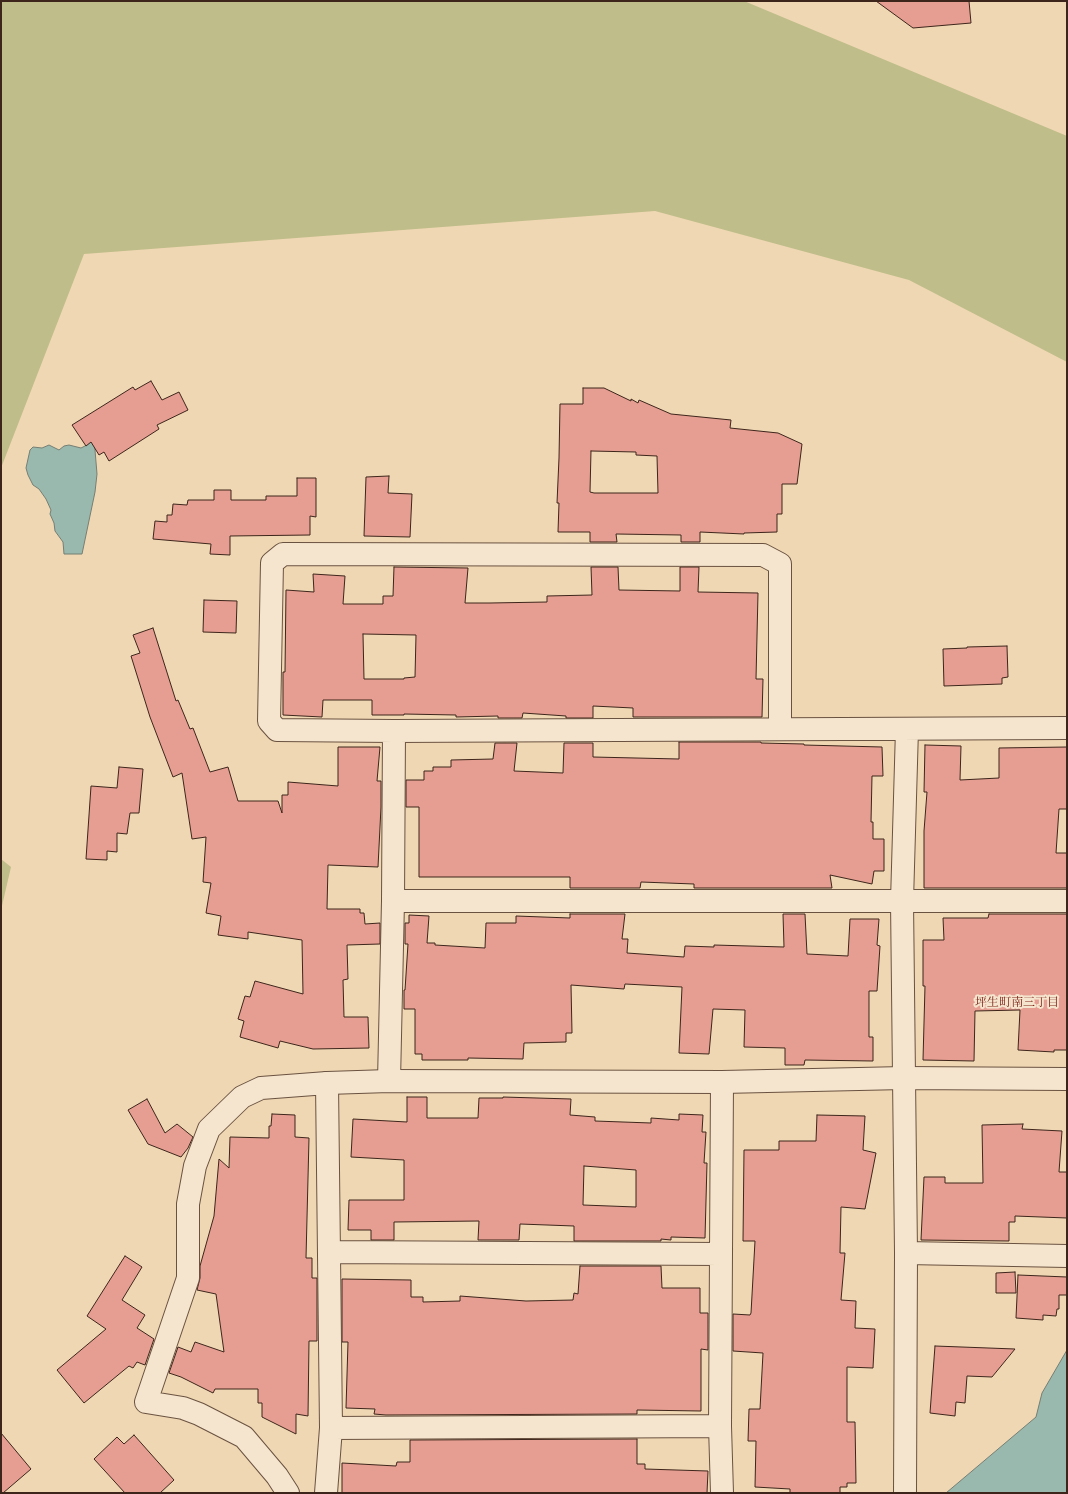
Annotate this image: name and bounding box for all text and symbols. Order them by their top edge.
district label: 坪生町南三丁目 [975,996,1059,1010]

